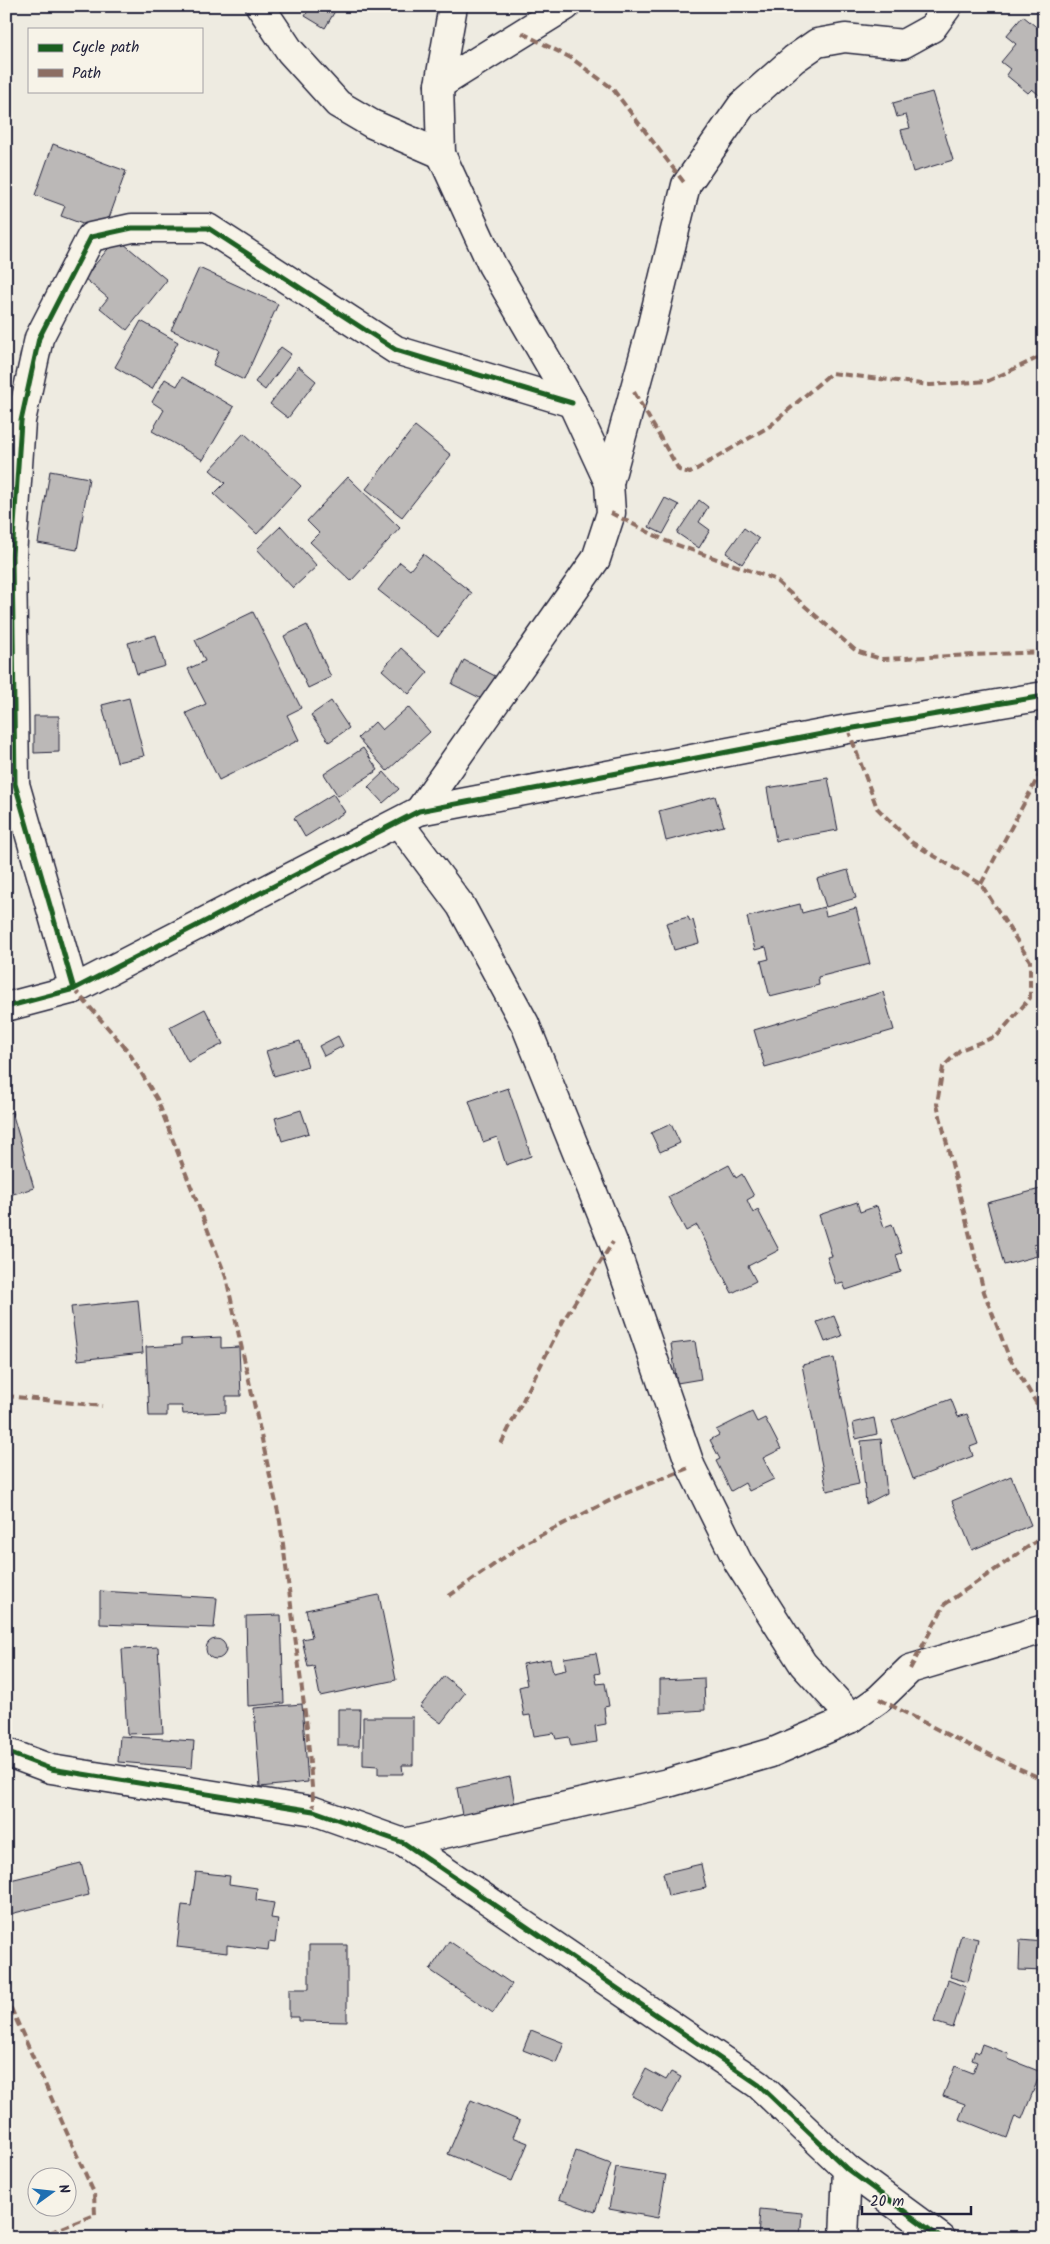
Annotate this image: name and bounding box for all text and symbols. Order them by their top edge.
legend [28,28,202,92]
text: Cycle path [72,36,139,60]
text: Path [72,62,101,86]
north arrow [28,2166,78,2216]
text: N [52,2182,75,2196]
scale bar [862,2184,971,2216]
text: 20 m [870,2190,904,2214]

